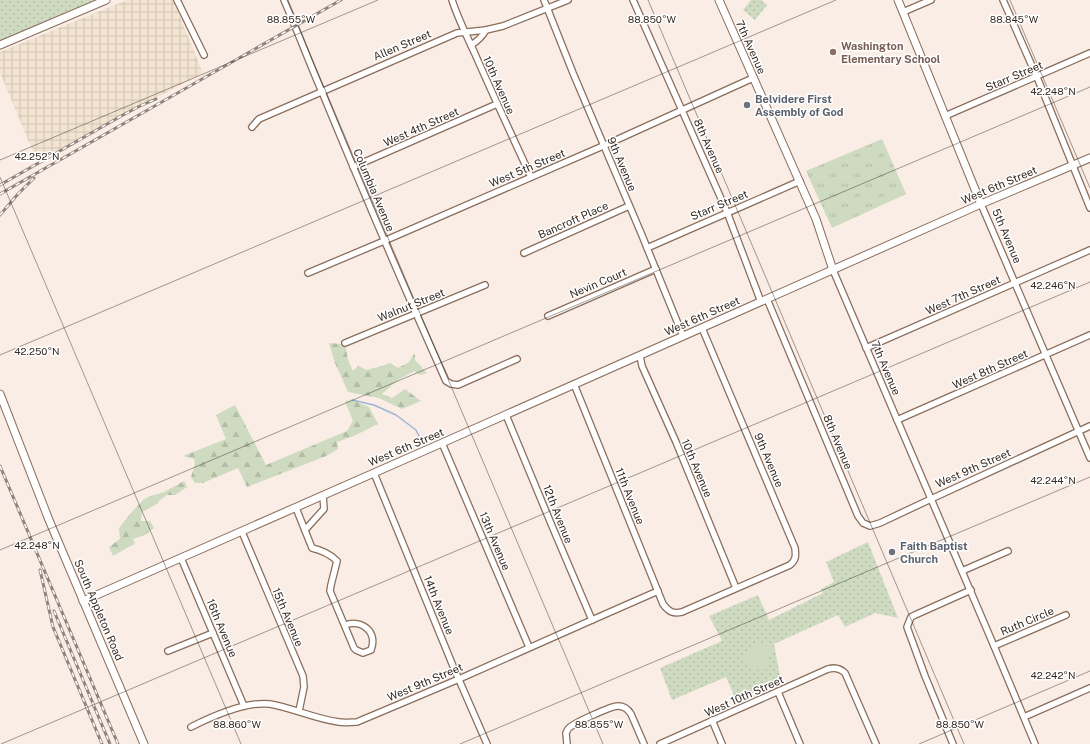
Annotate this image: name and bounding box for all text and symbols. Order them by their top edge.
text: 88.855°W [267,13,316,25]
text: 88.850°W [628,13,677,25]
text: 88.845°W [990,13,1039,25]
street label: 7th Avenue [734,18,768,76]
street label: Allen Street [371,27,433,63]
place label: Washington Elementary School [841,40,941,65]
marker: Washington Elementary School [828,47,838,57]
street label: 10th Avenue [481,54,517,116]
street label: Starr Street [984,59,1044,93]
text: 42.248°N [1030,85,1076,97]
place label: Belvidere First Assembly of God [755,93,844,118]
marker: Belvidere First Assembly of God [742,100,752,110]
street label: West 4th Street [382,105,460,149]
street label: 8th Avenue [692,117,726,175]
street label: 9th Avenue [605,135,639,193]
street label: Columbia Avenue [351,147,397,233]
street label: West 5th Street [487,147,567,189]
text: 42.252°N [14,150,60,162]
street label: West 6th Street [959,164,1039,206]
street label: Starr Street [689,188,749,222]
street label: Bancroft Place [536,199,610,241]
street label: 5th Avenue [990,207,1024,265]
street label: Nevin Court [568,266,628,300]
street label: West 7th Street [924,273,1002,317]
text: 42.246°N [1030,279,1076,291]
street label: Walnut Street [376,286,446,324]
street label: West 6th Street [663,294,741,338]
street label: 7th Avenue [869,339,903,397]
text: 42.250°N [14,345,60,357]
street label: West 8th Street [950,347,1030,391]
street label: 8th Avenue [821,413,855,471]
street label: West 6th Street [366,426,446,468]
street label: 9th Avenue [752,431,786,489]
street label: 10th Avenue [679,437,715,499]
street label: West 9th Street [934,446,1012,490]
street label: 11th Avenue [613,466,647,526]
text: 42.244°N [1030,474,1076,486]
street label: 12th Avenue [541,483,575,545]
street label: 13th Avenue [477,510,513,572]
text: 42.248°N [14,539,60,551]
place label: Faith Baptist Church [900,540,968,565]
marker: Faith Baptist Church [887,547,897,557]
street label: South Appleton Road [72,558,126,662]
street label: 14th Avenue [422,574,456,636]
street label: 15th Avenue [270,586,306,648]
street label: 16th Avenue [204,597,240,659]
street label: Ruth Circle [999,604,1055,638]
street label: West 9th Street [385,661,465,703]
text: 42.242°N [1030,669,1076,681]
street label: West 10th Street [703,673,785,719]
text: 88.860°W [213,718,261,730]
text: 88.855°W [575,718,624,730]
text: 88.850°W [936,718,985,730]

